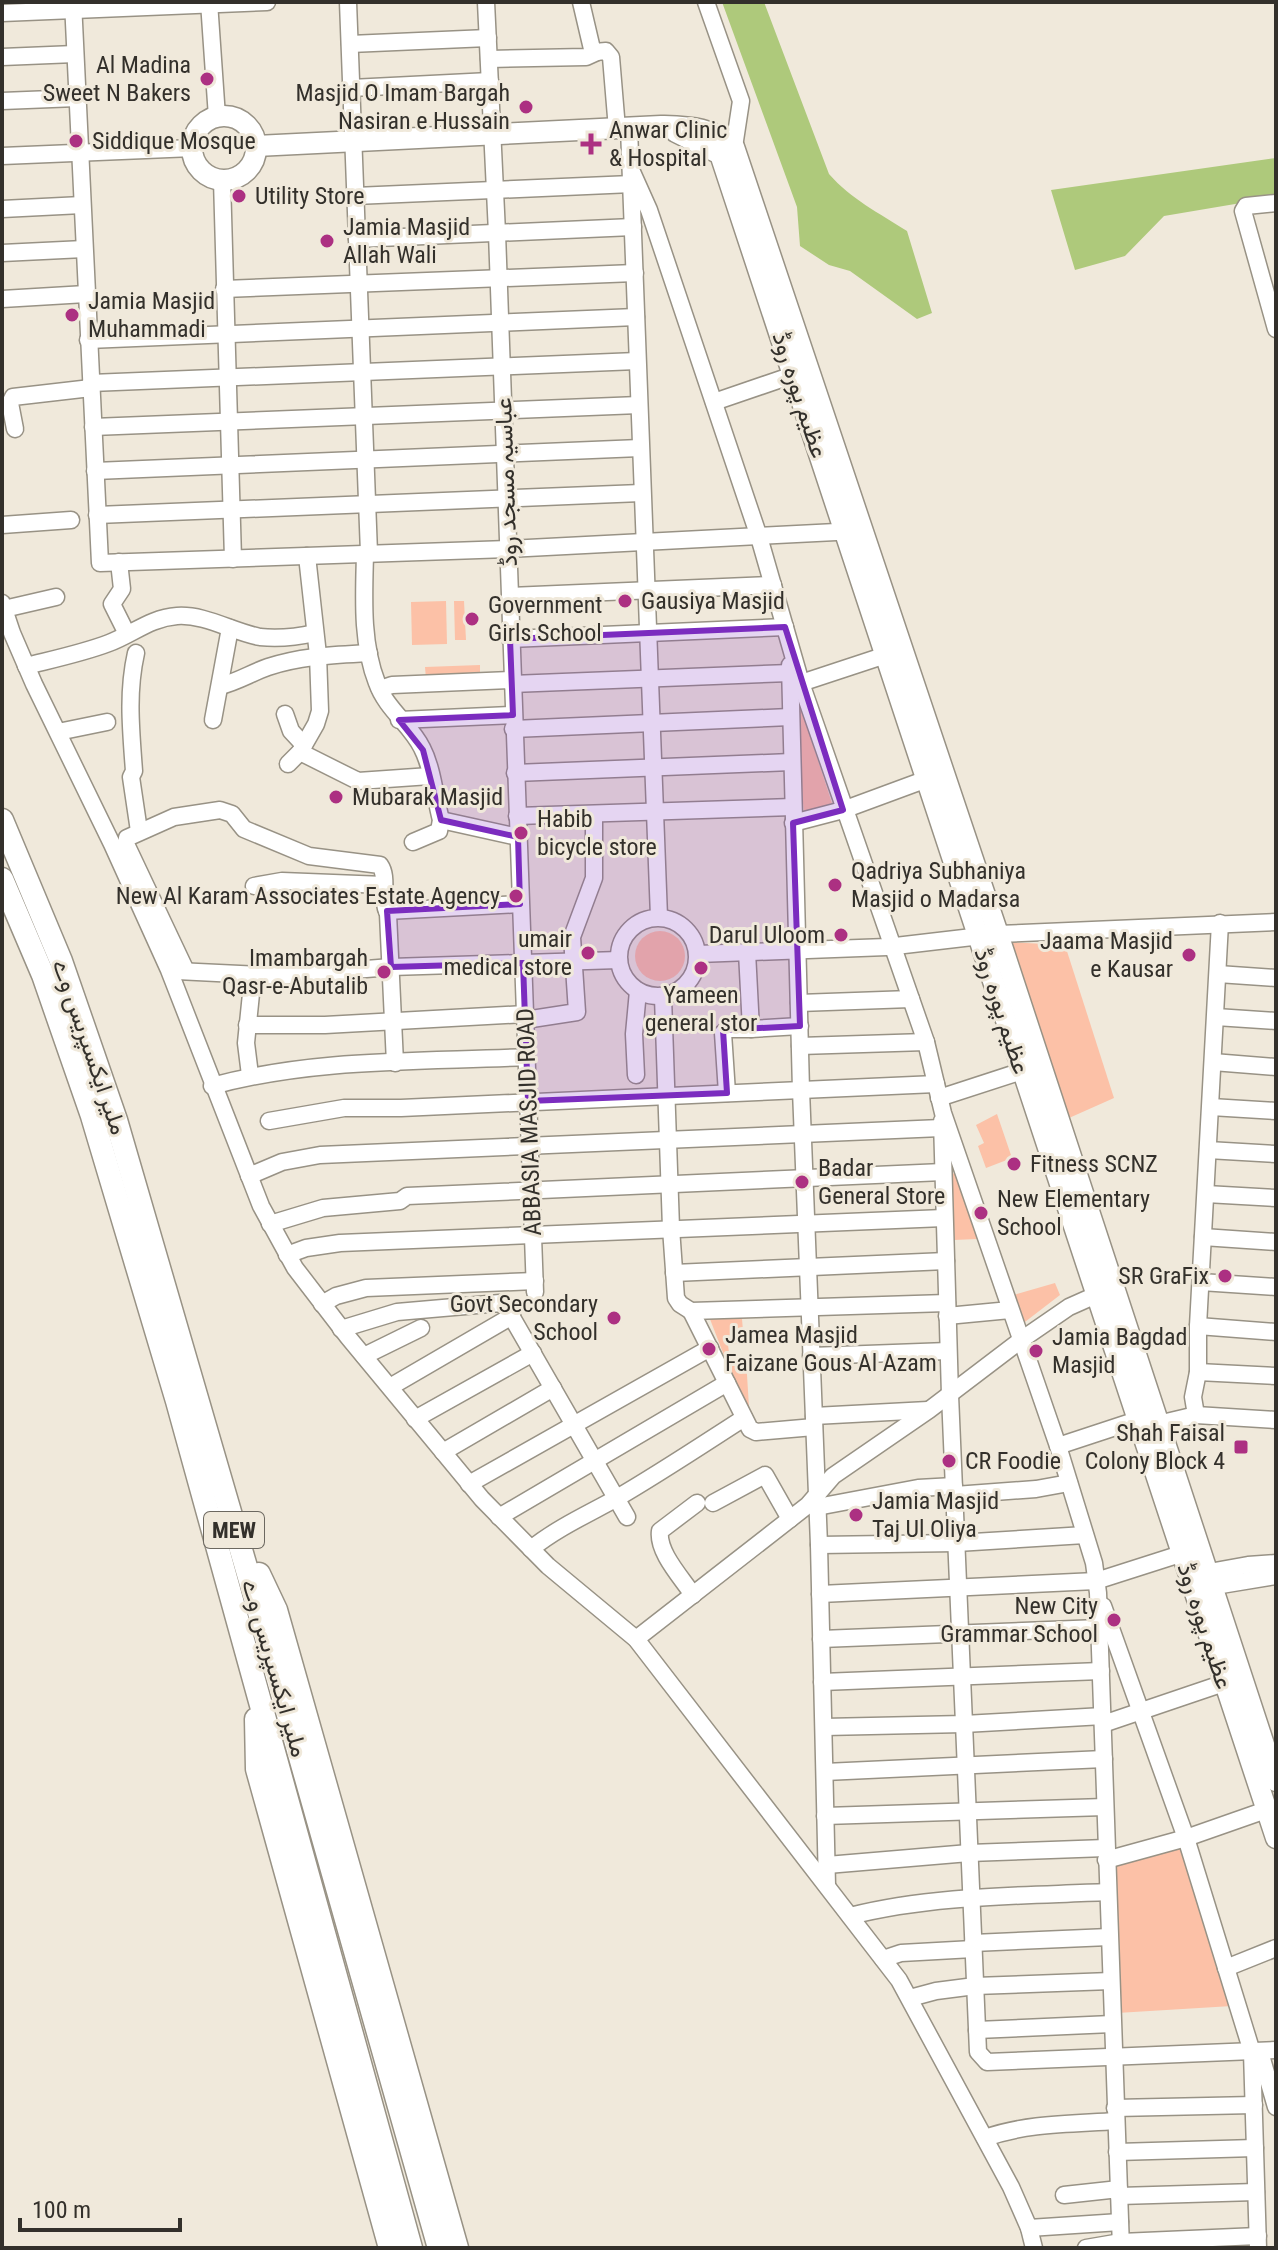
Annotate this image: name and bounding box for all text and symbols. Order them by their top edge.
place label: Al Madina Sweet N Bakers [43,51,191,107]
marker: Al Madina Sweet N Bakers [198,70,216,88]
place label: Masjid O Imam Bargah Nasiran e Hussain [295,79,510,135]
marker: Masjid O Imam Bargah Nasiran e Hussain [517,98,535,116]
place label: Anwar Clinic & Hospital [609,116,727,172]
place label: Siddique Mosque [92,127,256,155]
marker: Siddique Mosque [67,132,85,150]
marker: Anwar Clinic & Hospital [580,133,602,155]
place label: Utility Store [255,182,364,210]
marker: Utility Store [230,187,248,205]
place label: Jamia Masjid Allah Wali [343,213,470,269]
marker: Jamia Masjid Allah Wali [318,232,336,250]
place label: Jamia Masjid Muhammadi [88,287,215,343]
marker: Jamia Masjid Muhammadi [63,306,81,324]
street label: عظیم پورہ روڈ [765,329,833,462]
street label: عباسیہ مسجد روڈ [489,397,524,567]
place label: Gausiya Masjid [641,587,785,615]
place label: Government Girls School [488,591,602,647]
marker: Gausiya Masjid [616,592,634,610]
marker: Government Girls School [463,610,481,628]
place label: Mubarak Masjid [352,783,503,811]
marker: Mubarak Masjid [327,788,345,806]
place label: Habib bicycle store [537,805,657,861]
marker: Habib bicycle store [512,824,530,842]
place label: Qadriya Subhaniya Masjid o Madarsa [851,857,1026,913]
marker: Qadriya Subhaniya Masjid o Madarsa [826,876,844,894]
place label: New Al Karam Associates Estate Agency [116,882,500,910]
marker: New Al Karam Associates Estate Agency [507,887,525,905]
place label: Darul Uloom [709,921,825,949]
place label: umair medical store [443,925,572,981]
marker: Darul Uloom [832,926,850,944]
place label: Jaama Masjid e Kausar [1040,927,1173,983]
place label: Imambargah Qasr-e-Abutalib [222,944,368,1000]
marker: umair medical store [579,944,597,962]
street label: عظیم پورہ روڈ [967,945,1035,1078]
marker: Jaama Masjid e Kausar [1180,946,1198,964]
street label: ملیر ایکسپریس وے [45,956,133,1139]
marker: Yameen general stor [692,959,710,977]
marker: Imambargah Qasr-e-Abutalib [375,963,393,981]
place label: Yameen general stor [645,981,757,1037]
street label: ABBASIA MASJID ROAD [511,1008,547,1236]
place label: Fitness SCNZ [1030,1150,1158,1178]
place label: Badar General Store [818,1154,945,1210]
marker: Fitness SCNZ [1005,1155,1023,1173]
marker: Badar General Store [793,1173,811,1191]
place label: New Elementary School [997,1185,1150,1241]
marker: New Elementary School [972,1204,990,1222]
place label: SR GraFix [1118,1262,1209,1290]
marker: SR GraFix [1216,1267,1234,1285]
place label: Govt Secondary School [450,1290,598,1346]
marker: Govt Secondary School [605,1309,623,1327]
place label: Jamea Masjid Faizane Gous Al Azam [725,1321,937,1377]
place label: Jamia Bagdad Masjid [1052,1323,1187,1379]
marker: Jamea Masjid Faizane Gous Al Azam [700,1340,718,1358]
marker: Jamia Bagdad Masjid [1027,1342,1045,1360]
place label: Shah Faisal Colony Block 4 [1085,1419,1225,1475]
marker: Shah Faisal Colony Block 4 [1232,1438,1250,1456]
place label: CR Foodie [965,1447,1061,1475]
marker: CR Foodie [940,1452,958,1470]
place label: Jamia Masjid Taj Ul Oliya [872,1487,999,1543]
marker: Jamia Masjid Taj Ul Oliya [847,1506,865,1524]
road number: MEW [204,1512,264,1548]
street label: عظیم پورہ روڈ [1170,1560,1238,1693]
street label: ملیر ایکسپریس وے [234,1576,314,1761]
place label: New City Grammar School [940,1592,1098,1648]
marker: New City Grammar School [1105,1611,1123,1629]
scale bar [20,2182,180,2232]
text: 100 m [32,2196,91,2224]

